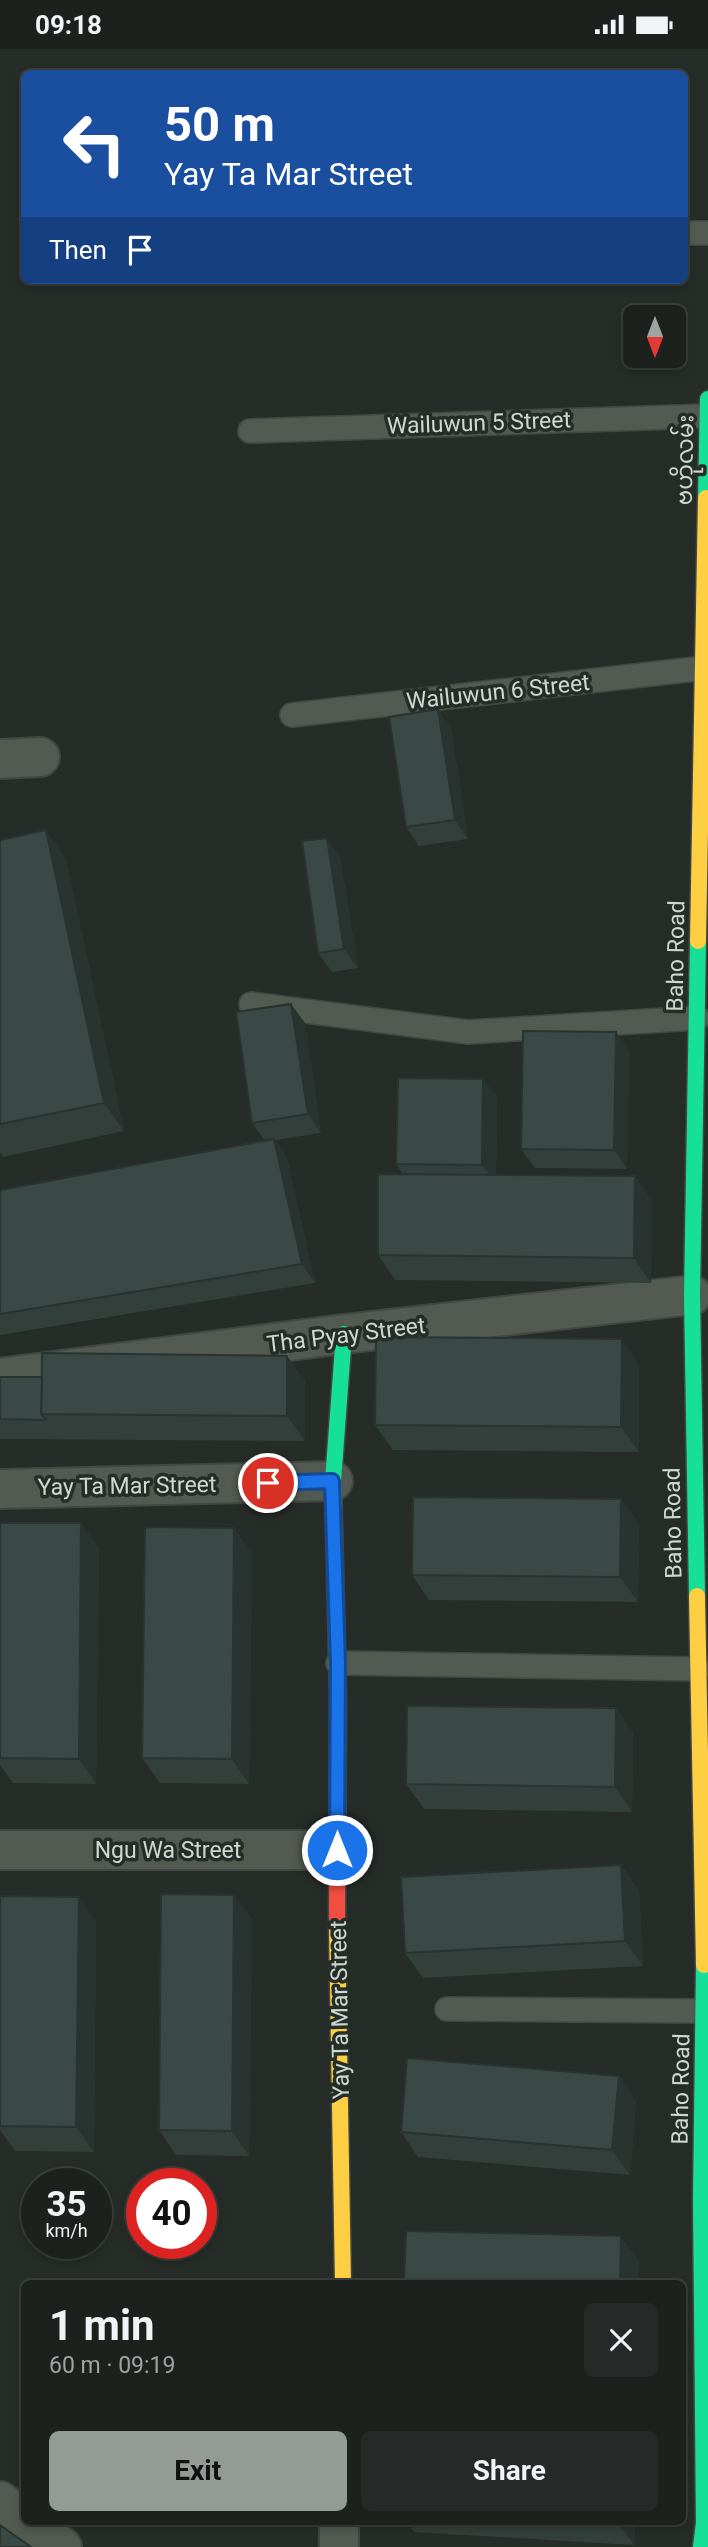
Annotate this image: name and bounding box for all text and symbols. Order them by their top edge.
text: 09:18 [35,10,102,40]
text: 50 m [164,96,275,153]
icon: left [49,98,140,189]
text: Yay Ta Mar Street [164,155,413,193]
icon: arrive [121,231,159,269]
text: Then [49,235,107,265]
north arrow [623,305,686,367]
map controls [623,305,686,368]
street label: Wailuwun 5 Street [387,406,571,440]
street label: ဗဟိုလမ်း [668,414,704,506]
street label: Wailuwun 6 Street [405,669,591,715]
street label: Baho Road [662,900,690,1012]
street label: Tha Pyay Street [265,1312,427,1358]
pin [238,1453,298,1513]
icon: arrive [249,1464,287,1502]
street label: Baho Road [659,1467,687,1579]
street label: Yay Ta Mar Street [37,1471,217,1501]
position arrow [300,1813,374,1887]
street label: Ngu Wa Street [95,1837,241,1864]
street label: Yay Ta Mar Street [325,1920,355,2100]
street label: Baho Road [667,2033,695,2145]
speed limit sign: 40 [126,2168,217,2259]
text: 35 [46,2184,87,2225]
text: km/h [45,2220,88,2241]
text: 1 min [49,2301,155,2350]
button: close [584,2303,658,2377]
text: 60 m · 09:19 [49,2352,175,2379]
button: Exit [49,2431,347,2511]
button: Share [361,2431,658,2511]

